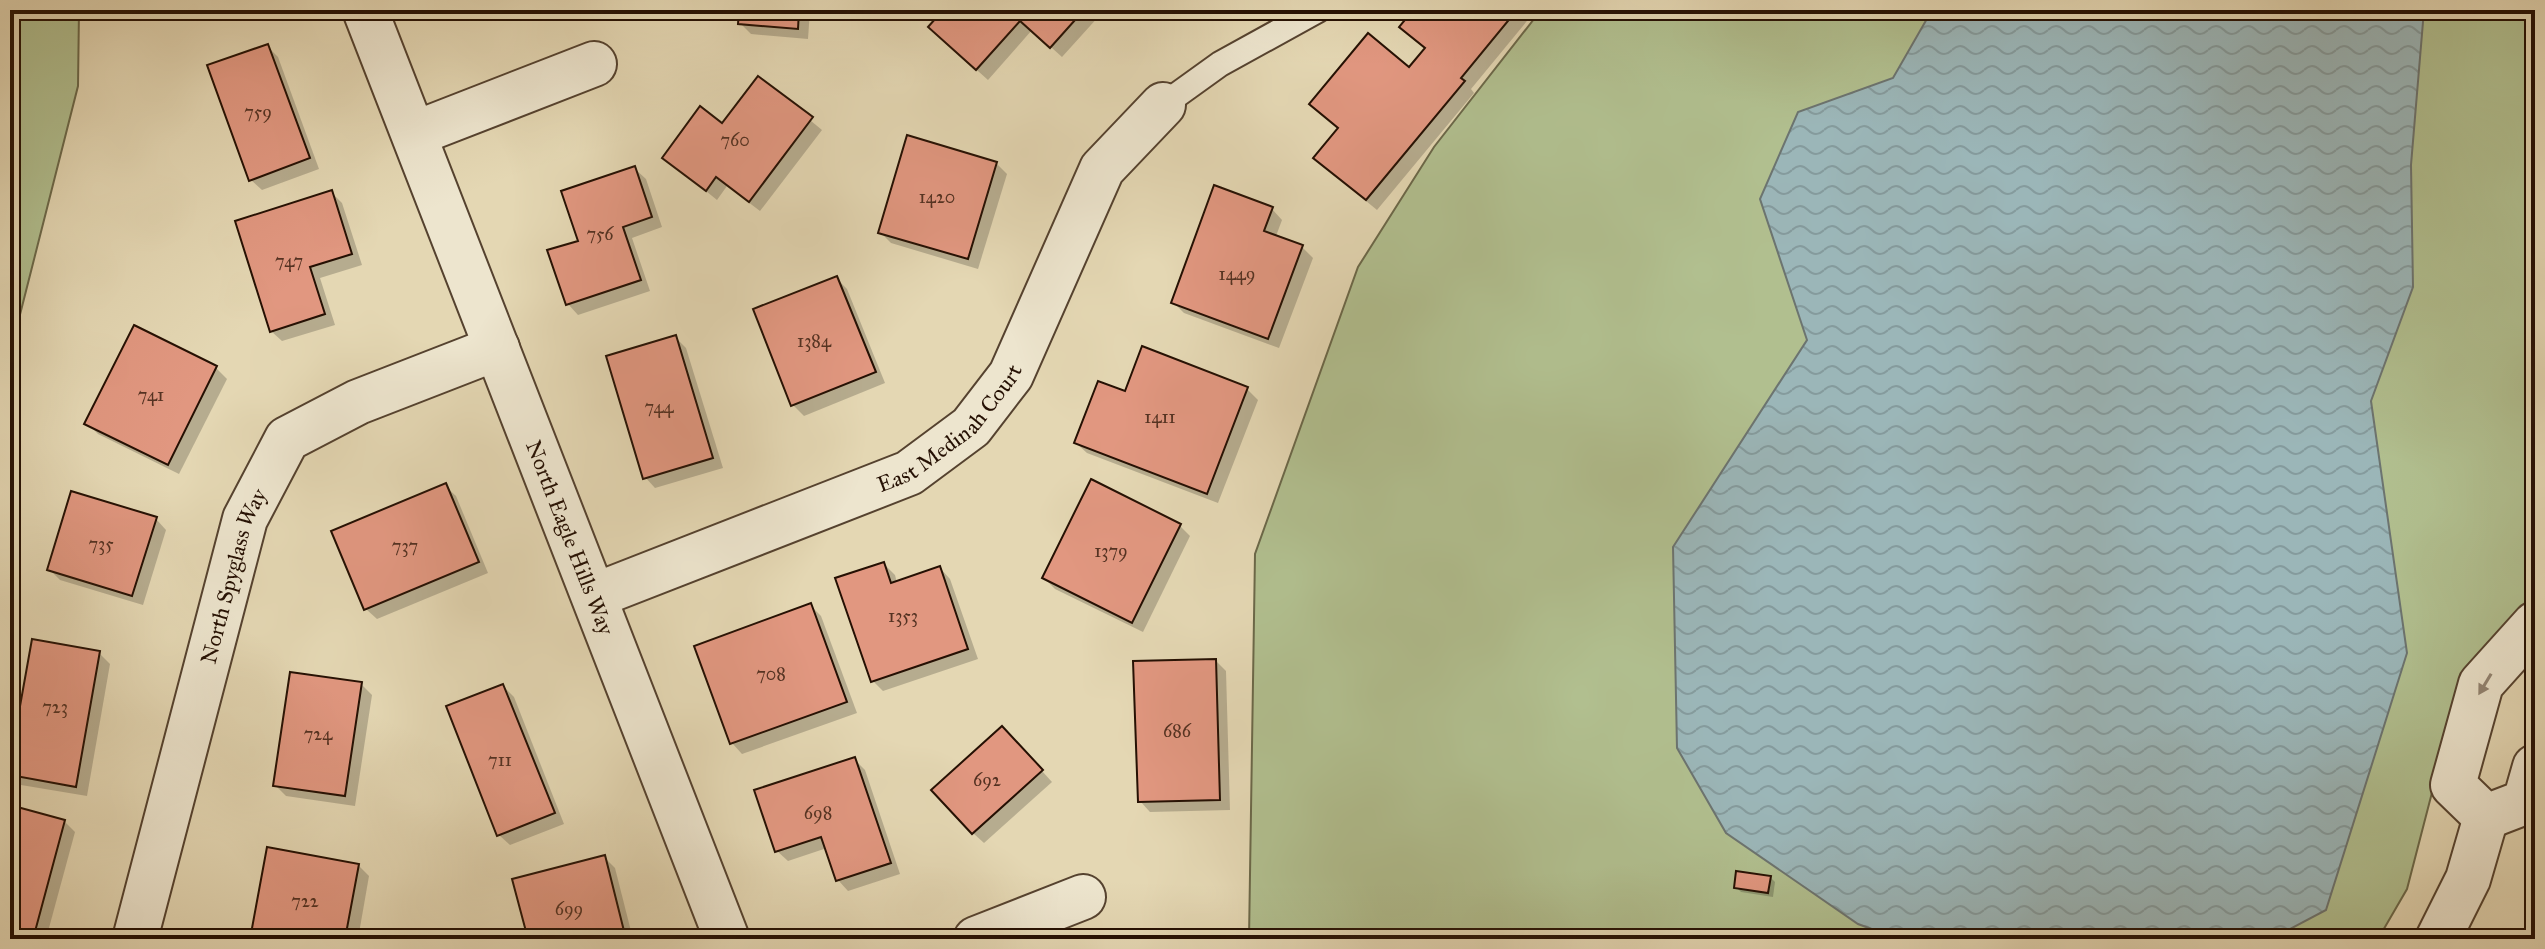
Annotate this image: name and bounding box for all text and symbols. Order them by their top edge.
house number: 759 [244,101,272,123]
house number: 760 [720,129,750,151]
house number: 1420 [919,186,955,208]
house number: 756 [586,223,614,245]
house number: 747 [275,250,303,272]
house number: 1449 [1219,263,1255,285]
house number: 1384 [797,330,832,352]
street label: East Medinah Court [873,360,1028,498]
house number: 741 [138,384,164,406]
house number: 744 [644,396,675,418]
house number: 1411 [1144,406,1176,428]
street label: North Eagle Hills Way [520,436,621,639]
street label: North Spyglass Way [194,483,272,667]
house number: 735 [88,533,114,555]
house number: 737 [392,535,418,557]
house number: 1379 [1094,540,1128,562]
house number: 1353 [888,605,918,627]
house number: 708 [756,663,786,685]
one-way arrow [2478,672,2493,695]
house number: 723 [42,696,68,718]
house number: 686 [1163,720,1192,742]
house number: 724 [304,723,333,745]
house number: 711 [488,749,512,771]
house number: 692 [973,769,1001,791]
house number: 698 [804,802,832,824]
house number: 722 [291,890,319,912]
house number: 699 [555,898,583,920]

